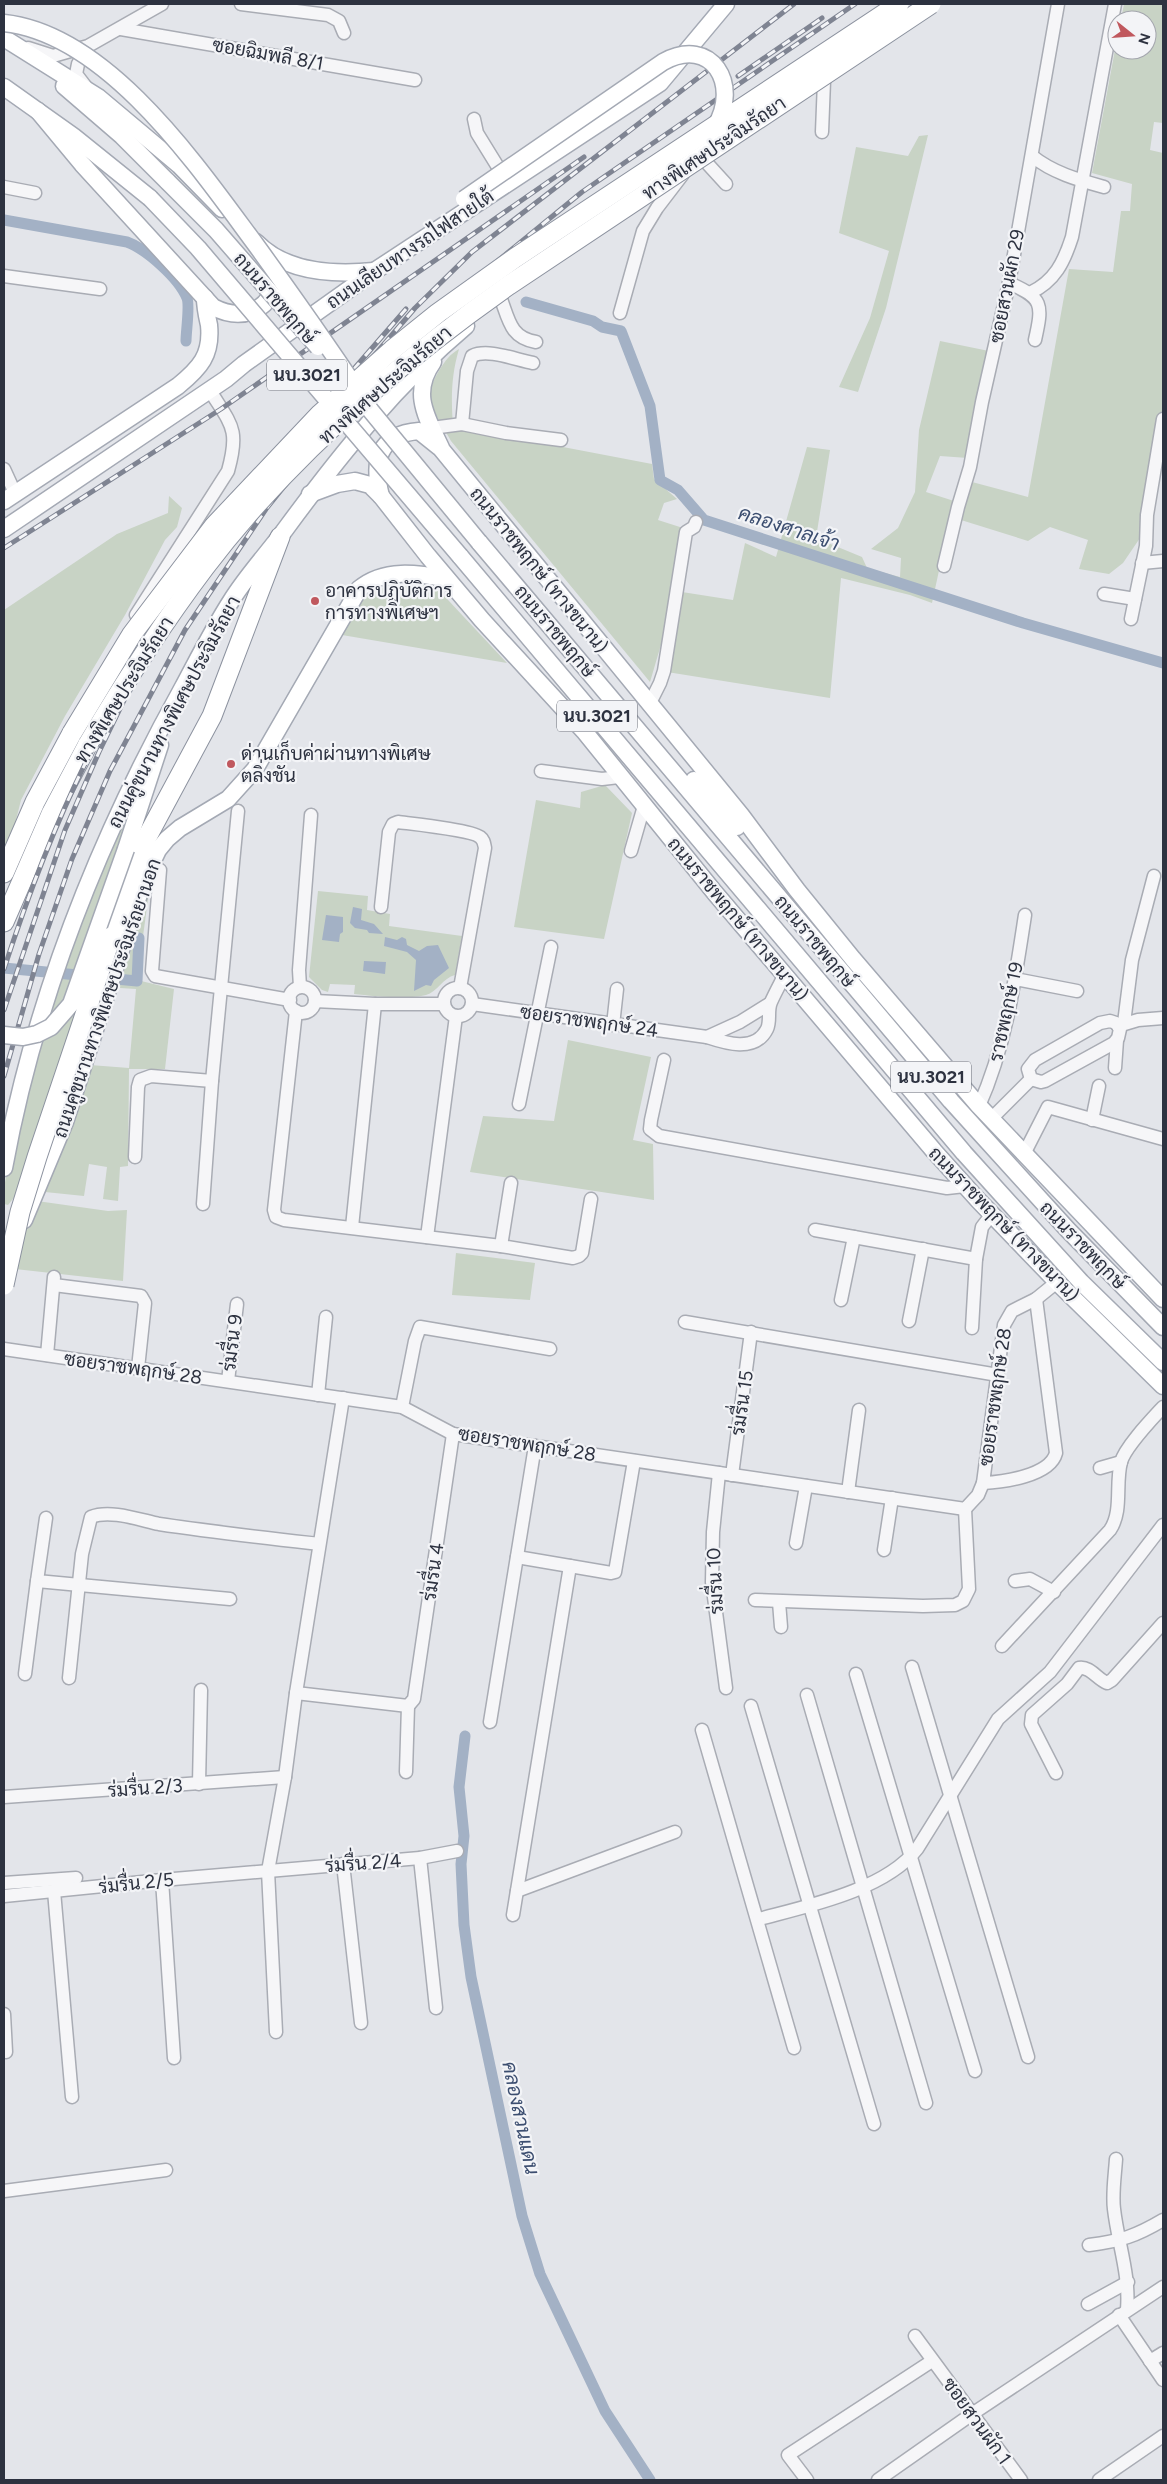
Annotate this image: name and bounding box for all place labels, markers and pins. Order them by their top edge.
place label: อาคารปฏิบัติการ การทางพิเศษฯ [325,579,452,624]
marker: อาคารปฏิบัติการ การทางพิเศษฯ [309,595,321,607]
place label: ด่านเก็บค่าผ่านทางพิเศษ ตลิ่งชัน [241,740,432,787]
marker: ด่านเก็บค่าผ่านทางพิเศษ ตลิ่งชัน [225,758,237,770]

